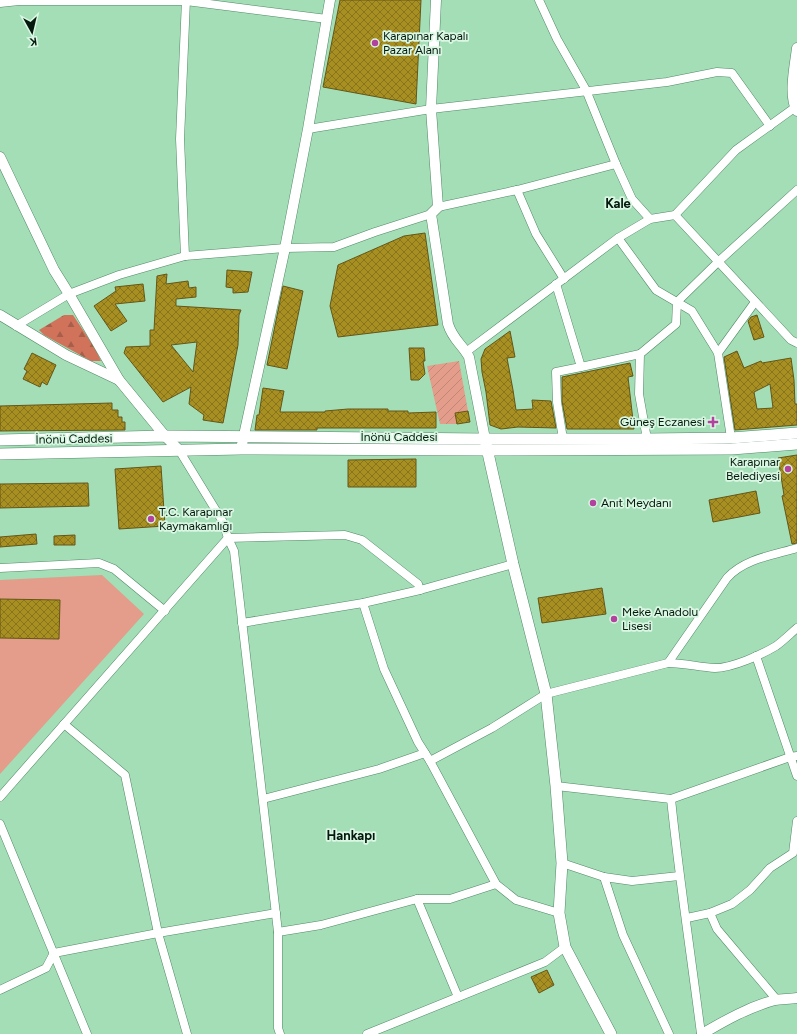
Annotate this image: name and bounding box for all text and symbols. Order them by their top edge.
north arrow [12,12,52,52]
place label: Karapınar Kapalı Pazar Alanı [383,29,468,57]
text: K [28,34,38,48]
marker: Karapınar Kapalı Pazar Alanı [370,38,380,48]
district label: Kale [605,196,631,211]
place label: Güneş Eczanesi [620,415,705,429]
marker: Güneş Eczanesi [708,417,718,427]
street label: İnönü Caddesi [360,430,438,444]
street label: İnönü Caddesi [35,431,113,447]
place label: Karapınar Belediyesi [726,455,780,483]
marker: Karapınar Belediyesi [783,464,793,474]
place label: Anıt Meydanı [601,496,671,510]
marker: Anıt Meydanı [588,498,598,508]
place label: T.C. Karapınar Kaymakamlığı [159,505,233,533]
marker: T.C. Karapınar Kaymakamlığı [146,514,156,524]
place label: Meke Anadolu Lisesi [622,605,698,633]
marker: Meke Anadolu Lisesi [609,614,619,624]
district label: Hankapı [327,828,375,843]

